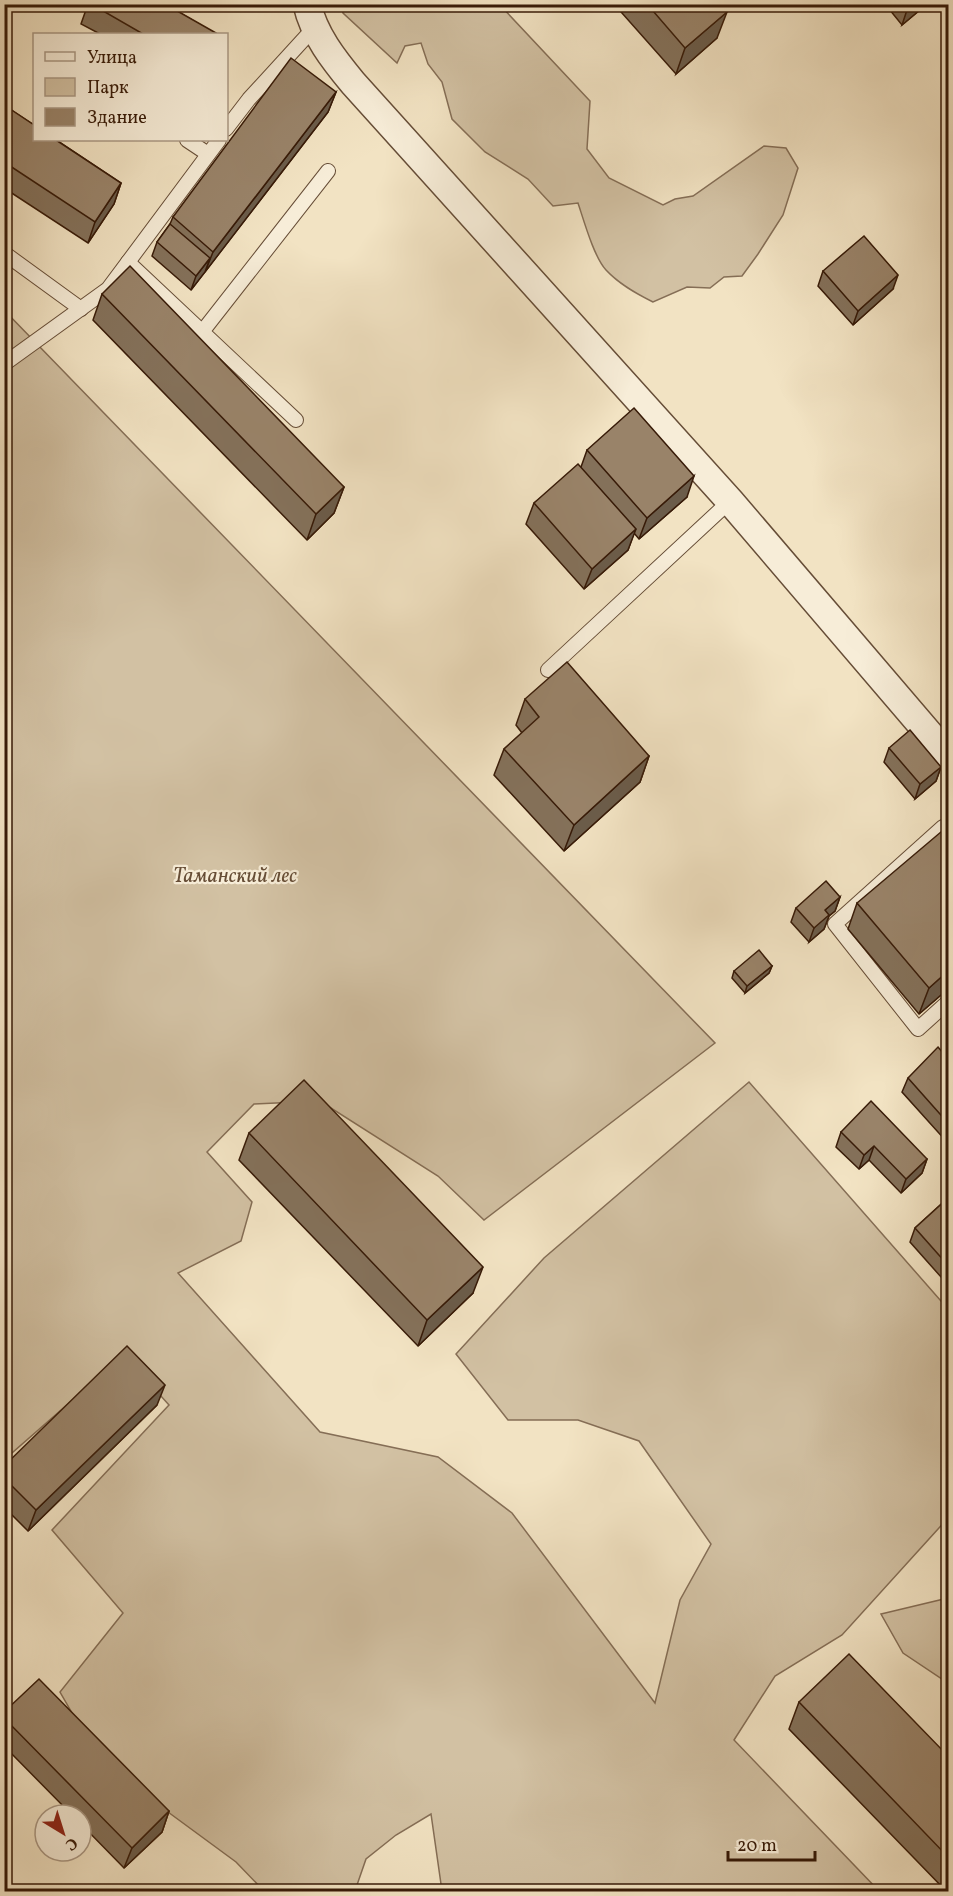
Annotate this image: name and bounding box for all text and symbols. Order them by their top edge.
legend [33,33,228,141]
text: Улица [87,46,137,71]
text: Парк [87,76,129,101]
text: Здание [87,106,147,131]
park label: Таманский лес [173,862,297,891]
north arrow [33,1803,93,1863]
scale bar [728,1824,815,1862]
text: С [60,1831,82,1855]
text: 20 m [737,1834,777,1859]

